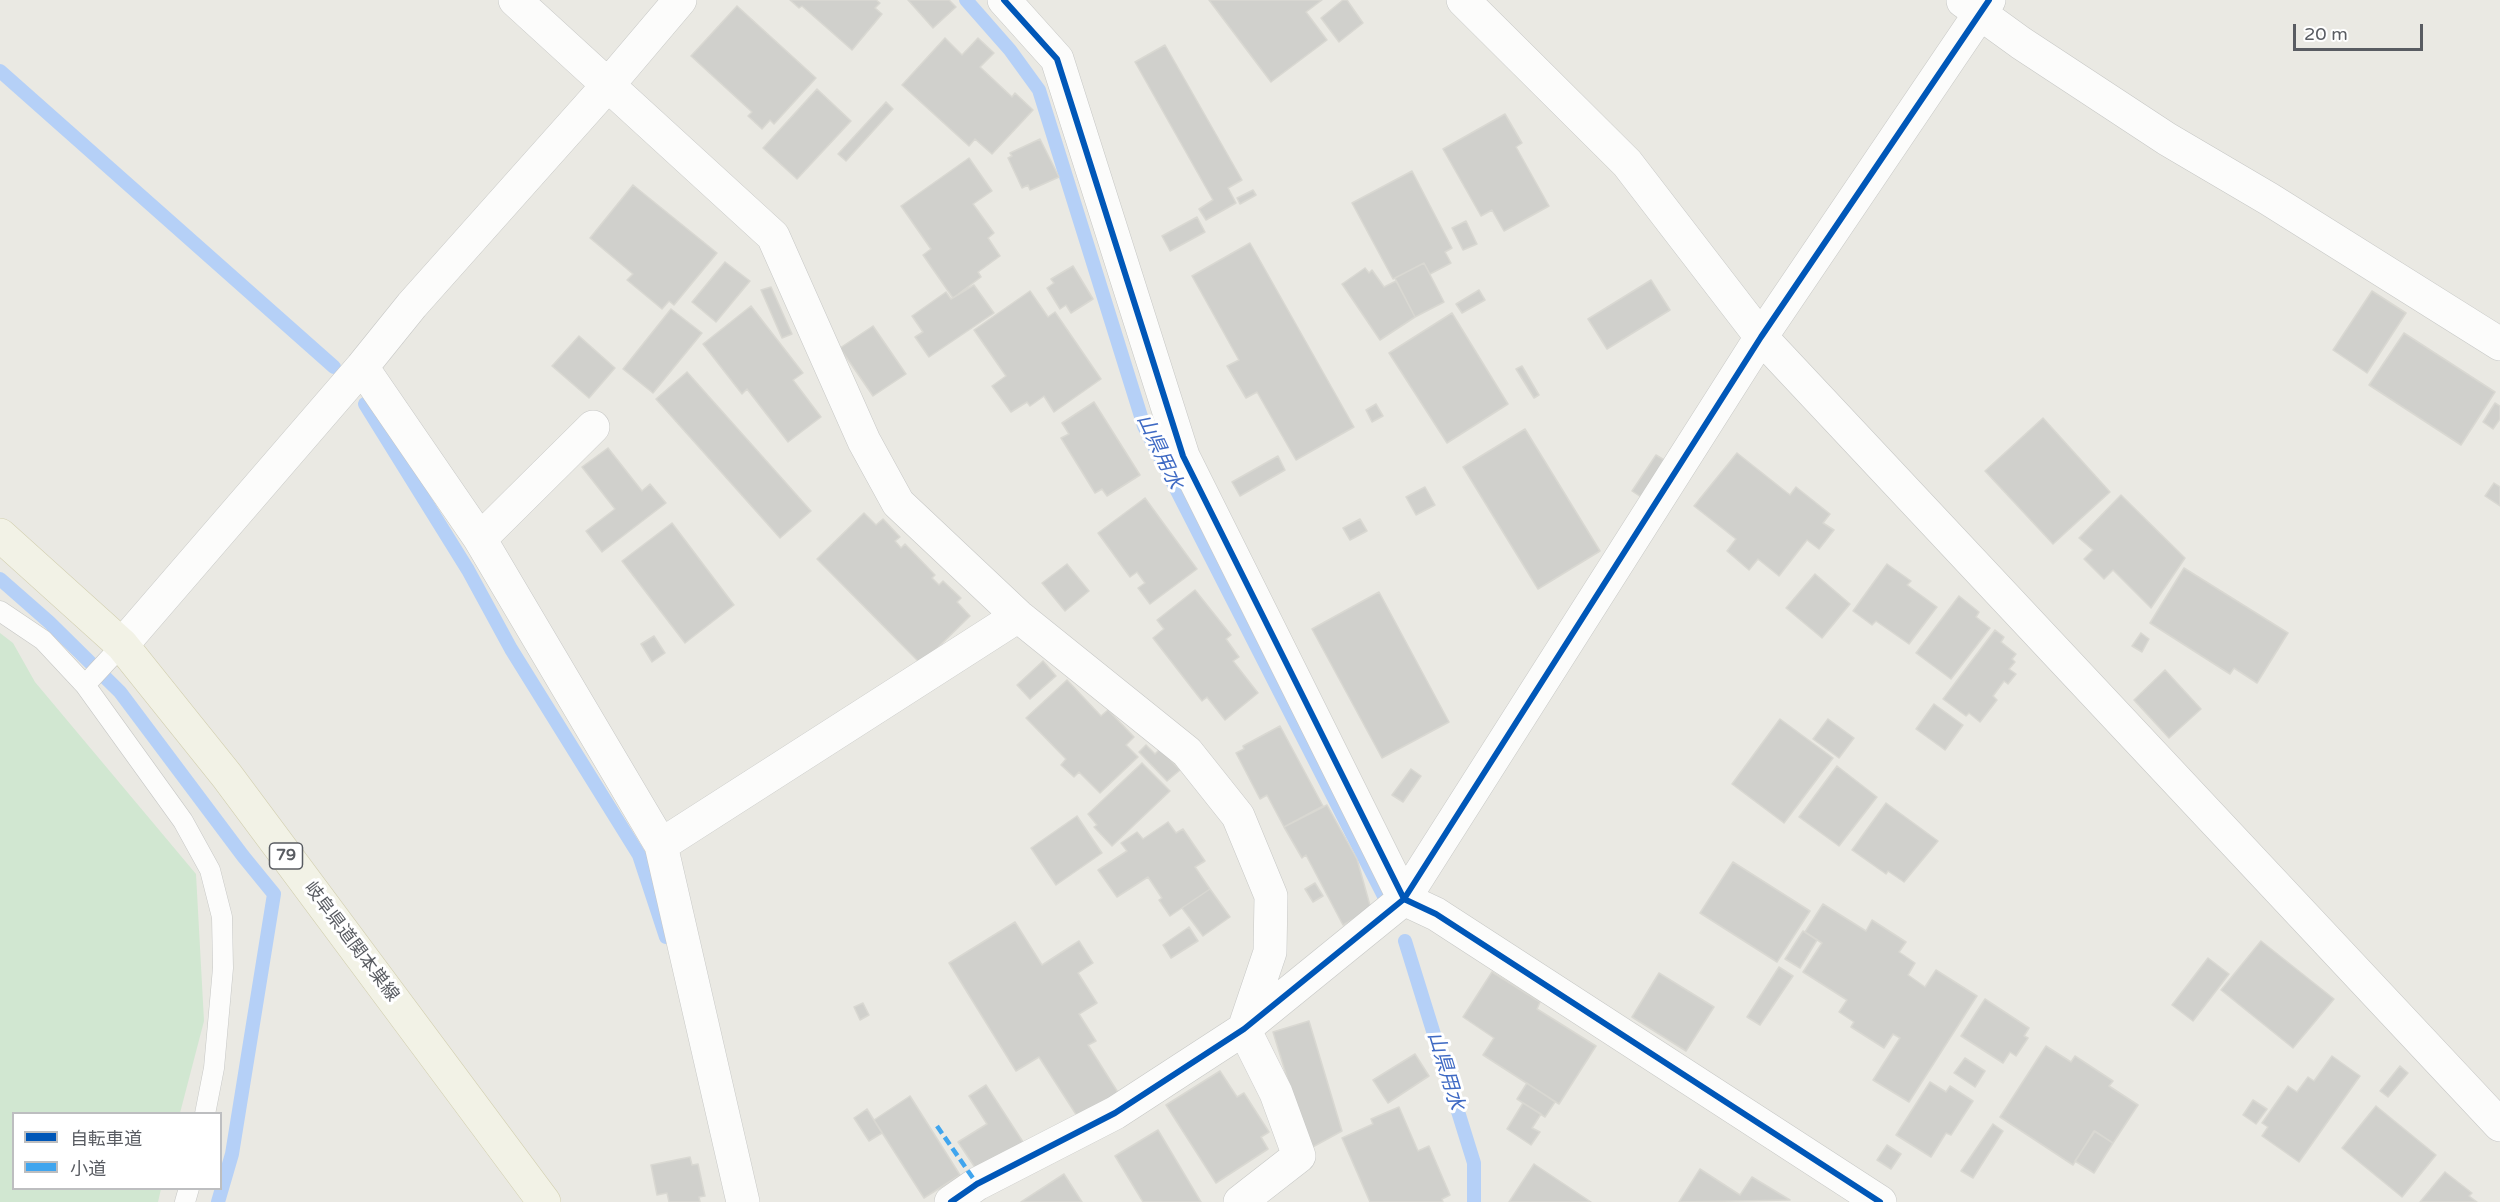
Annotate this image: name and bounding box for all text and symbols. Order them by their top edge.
scale bar [2296,12,2426,50]
text: 20 m [2304,23,2348,45]
water label: 山県用水 [1131,411,1187,493]
road number: 79 [270,843,302,869]
street label: 岐阜県道関本巣線 [299,878,403,1006]
water label: 山県用水 [1422,1029,1468,1113]
legend [12,1112,222,1190]
text: 自転車道 [70,1128,142,1150]
text: 小道 [70,1158,106,1180]

